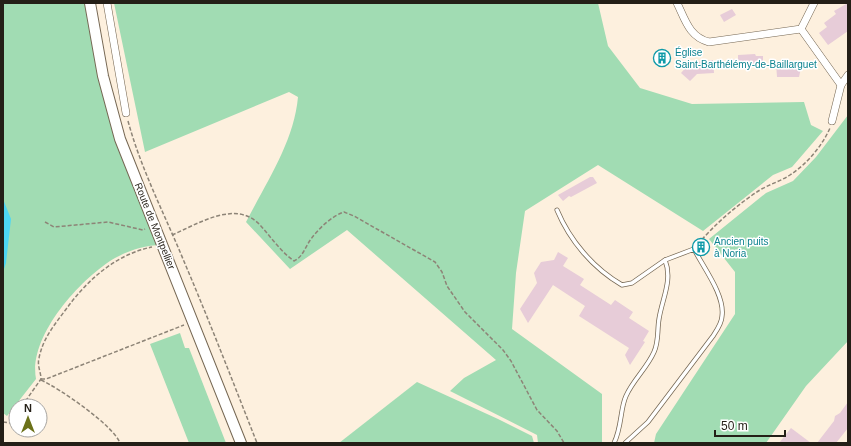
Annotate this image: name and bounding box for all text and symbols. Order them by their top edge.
place label: Église Saint-Barthélémy-de-Baillarguet [675,46,817,70]
building icon: Église Saint-Barthélémy-de-Baillarguet [652,48,672,68]
street label: Route de Montpellier [133,181,178,271]
place label: Ancien puits à Noria [714,236,768,259]
building icon: Ancien puits à Noria [691,237,711,257]
north arrow [8,398,48,438]
text: N [24,402,32,414]
scale bar [715,412,785,438]
text: 50 m [721,419,748,433]

